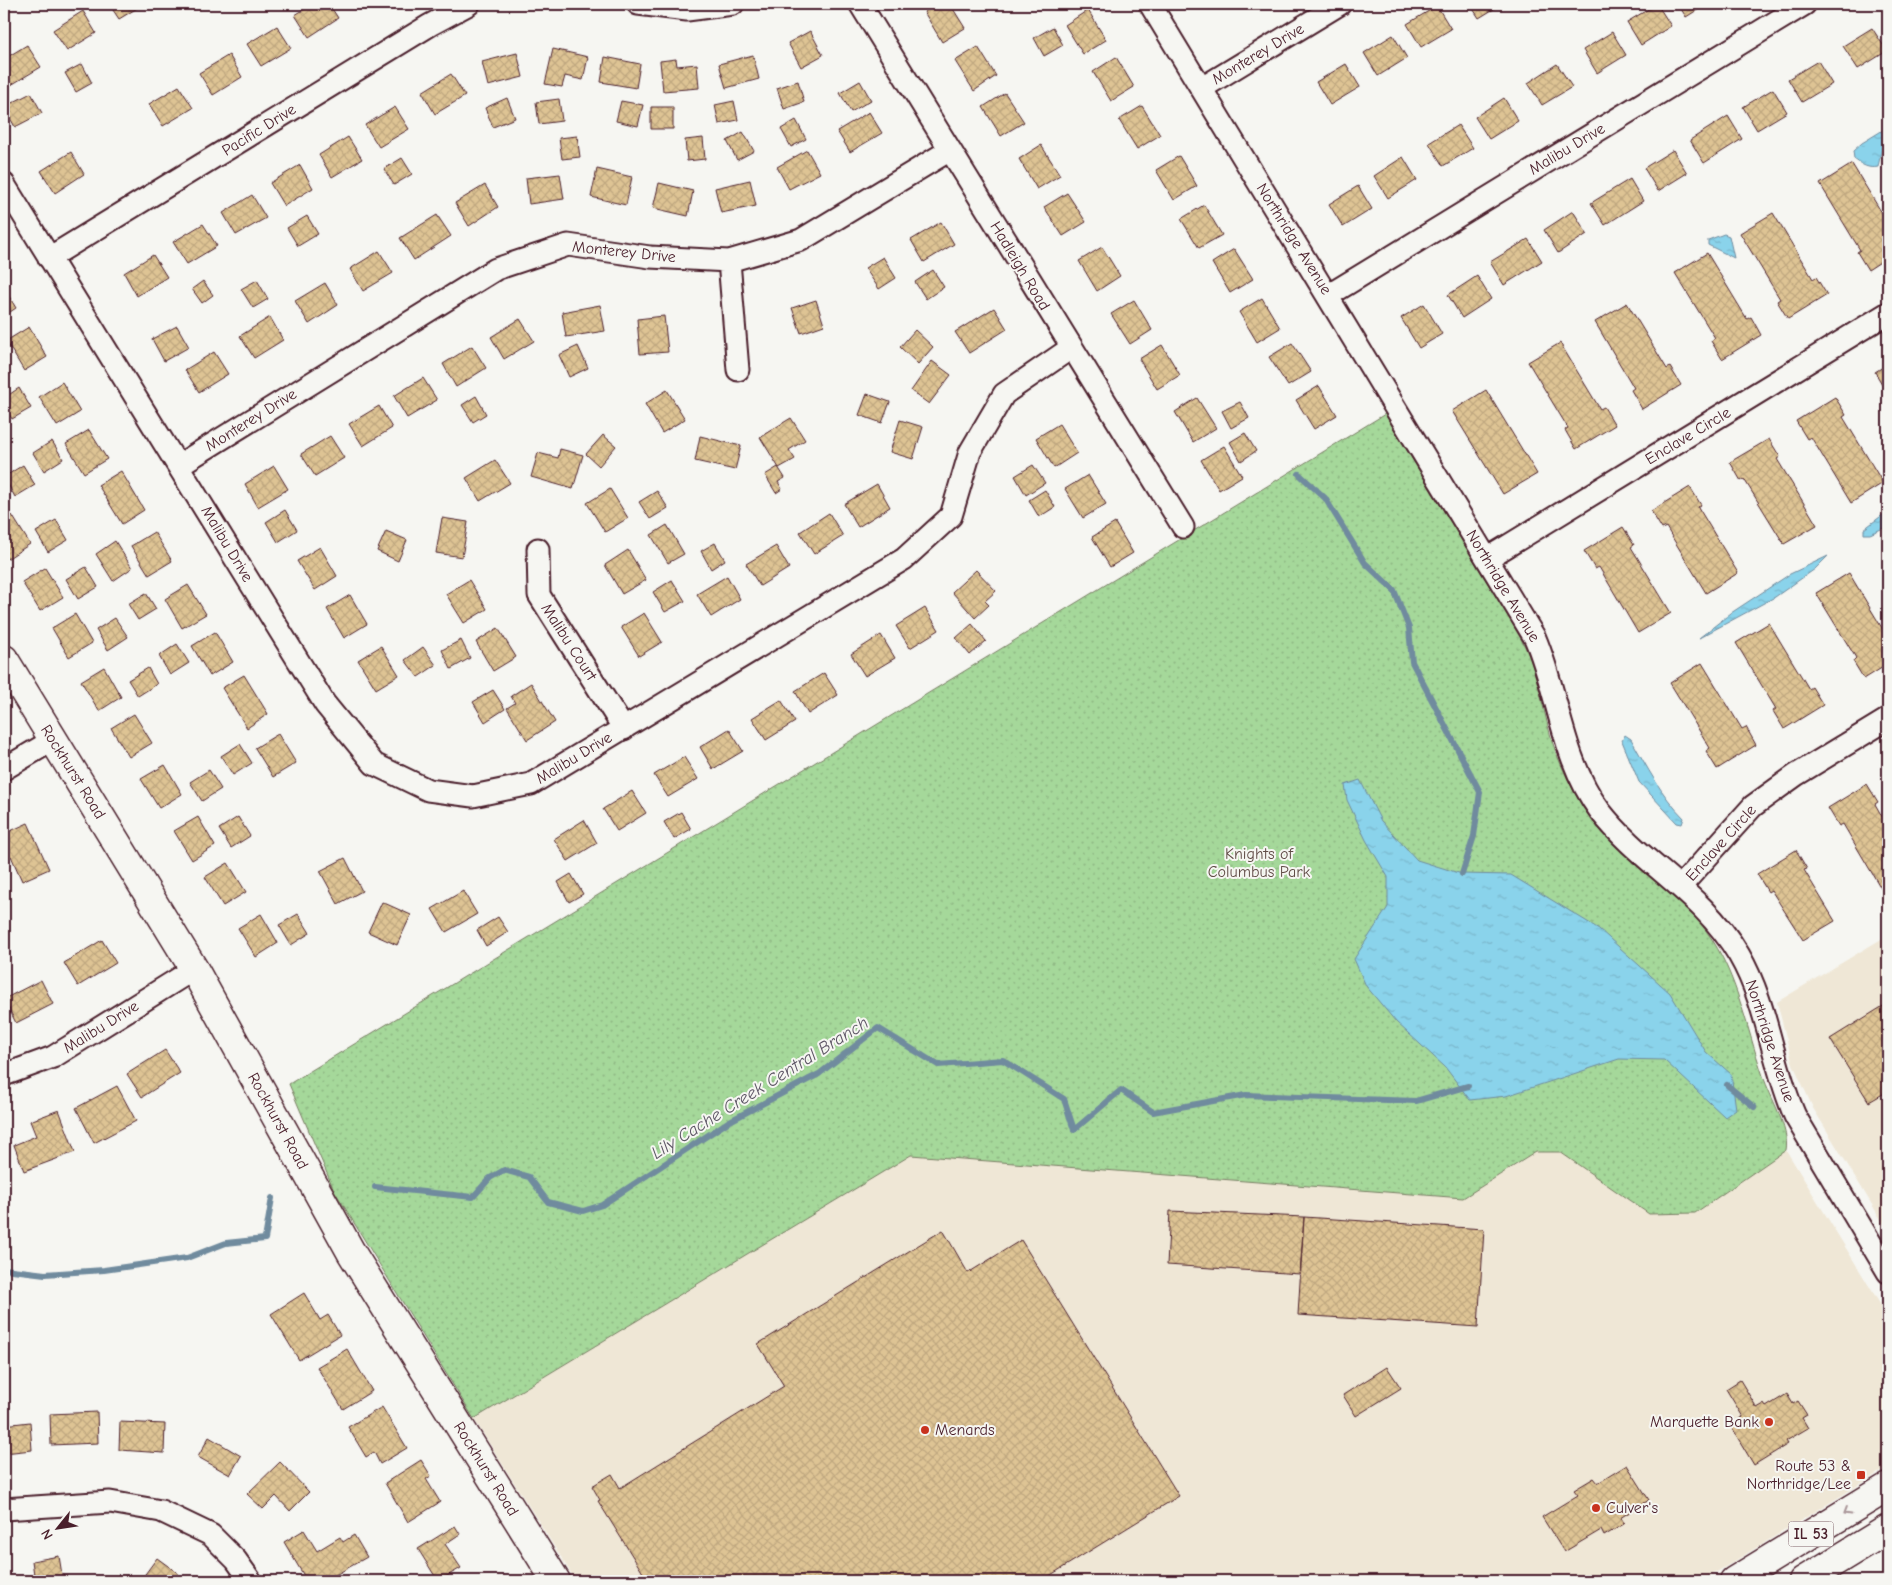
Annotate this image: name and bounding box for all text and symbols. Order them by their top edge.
street label: Monterey Drive [1209,20,1307,88]
street label: Pacific Drive [219,100,299,160]
street label: Malibu Drive [1526,119,1608,179]
street label: Northridge Avenue [1253,180,1335,298]
street label: Hadleigh Road [986,218,1054,314]
street label: Monterey Drive [571,238,677,266]
street label: Monterey Drive [202,385,300,455]
street label: Enclave Circle [1642,403,1734,469]
street label: Malibu Drive [197,503,257,585]
street label: Northridge Avenue [1462,527,1544,645]
street label: Malibu Court [537,600,601,684]
street label: Rockhurst Road [37,722,109,822]
street label: Malibu Drive [533,728,615,788]
street label: Enclave Circle [1682,801,1760,885]
park label: Knights of Columbus Park [1208,845,1311,881]
street label: Northridge Avenue [1742,978,1798,1104]
street label: Malibu Drive [60,997,142,1057]
water label: Lily Cache Creek Central Branch [648,1012,872,1164]
street label: Rockhurst Road [244,1070,312,1172]
place label: Marquette Bank [1650,1413,1759,1431]
marker: Marquette Bank [1763,1416,1775,1428]
street label: Rockhurst Road [450,1419,522,1519]
place label: Menards [935,1421,995,1439]
marker: Menards [919,1424,931,1436]
place label: Route 53 & Northridge/Lee [1747,1457,1851,1493]
marker: Route 53 & Northridge/Lee [1855,1469,1867,1481]
place label: Culver's [1606,1499,1658,1517]
north arrow [32,1502,82,1552]
marker: Culver's [1590,1502,1602,1514]
one-way arrow [1843,1506,1852,1516]
road number: IL 53 [1788,1522,1834,1546]
text: N [38,1526,57,1542]

